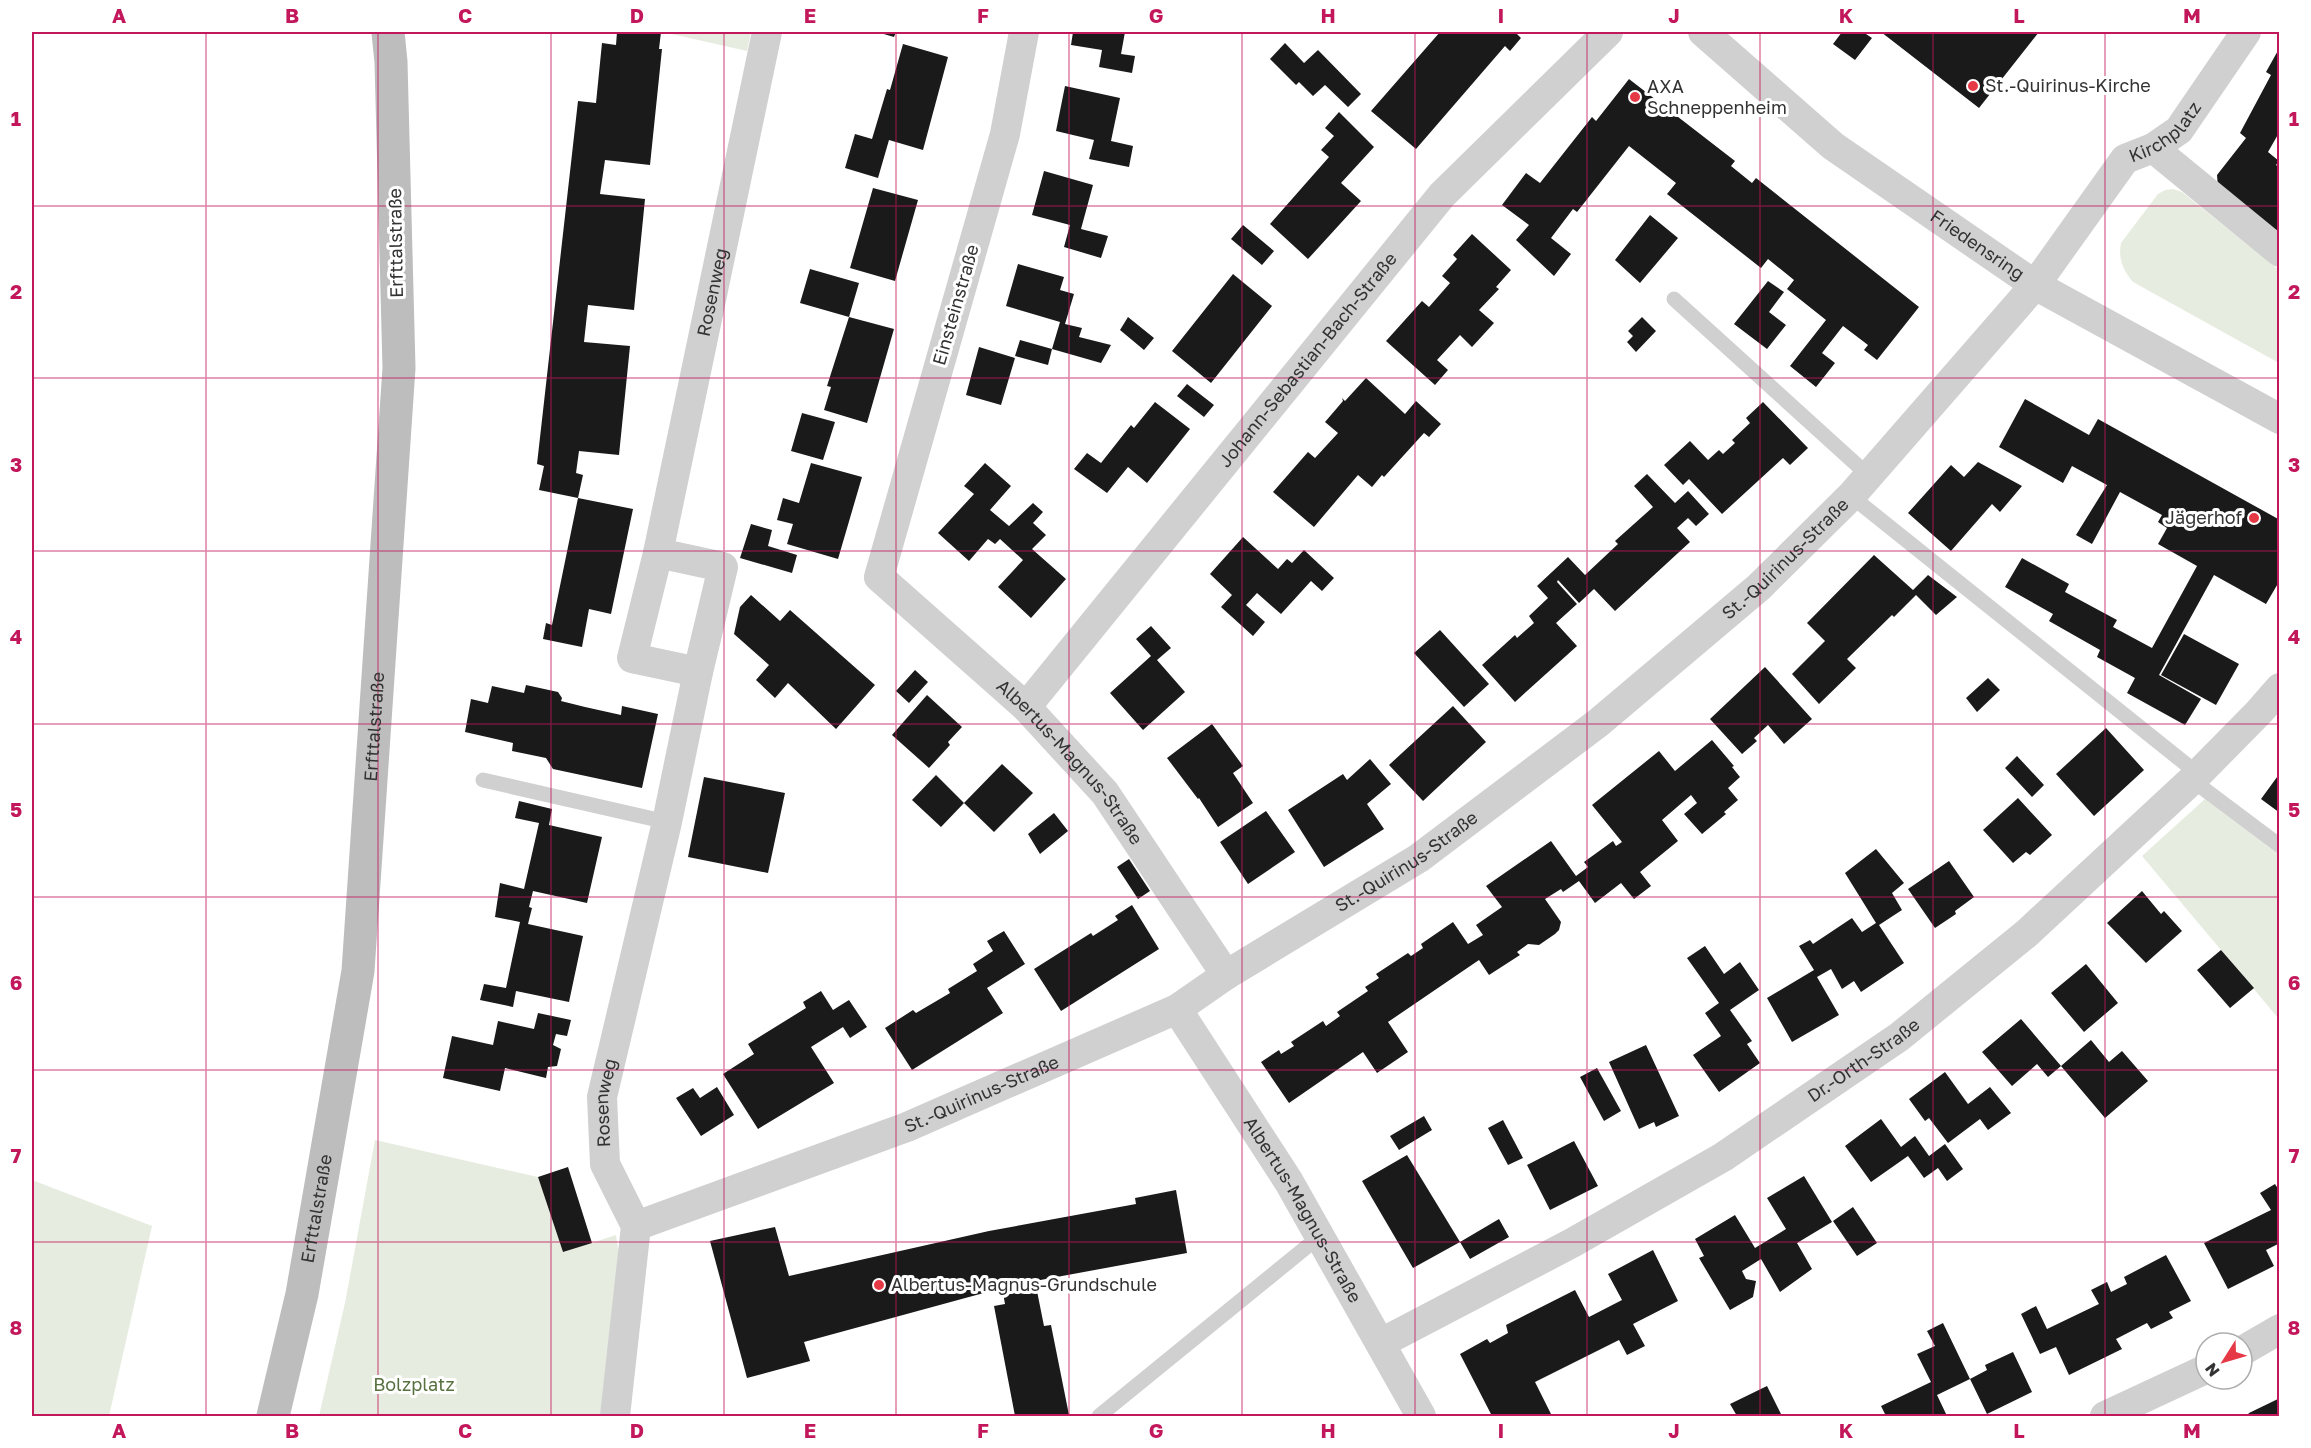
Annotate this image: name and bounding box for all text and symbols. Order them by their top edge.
text: A [112,3,126,27]
text: B [285,3,299,27]
text: C [458,3,472,27]
text: D [630,3,644,27]
text: E [804,3,816,27]
text: F [977,3,989,27]
text: G [1149,3,1163,27]
text: H [1320,3,1336,27]
text: I [1498,3,1504,27]
text: J [1668,3,1680,27]
text: K [1839,3,1854,27]
text: L [2013,3,2025,27]
text: M [2183,3,2201,27]
place label: St.-Quirinus-Kirche [1985,74,2151,96]
place label: AXA Schneppenheim [1647,75,1787,118]
marker: St.-Quirinus-Kirche [1966,79,1980,93]
marker: AXA Schneppenheim [1628,90,1642,104]
street label: Kirchplatz [2125,97,2205,166]
text: 1 [11,106,21,130]
text: 1 [2289,106,2299,130]
street label: Erfttalstraße [383,188,407,298]
street label: Friedensring [1927,204,2029,284]
street label: Einsteinstraße [927,242,983,368]
street label: Rosenweg [692,246,732,338]
street label: Johann-Sebastian-Bach-Straße [1213,248,1401,471]
text: 2 [10,279,22,303]
text: 2 [2288,279,2300,303]
text: 3 [10,452,22,476]
text: 3 [2288,452,2300,476]
street label: St.-Quirinus-Straße [1717,493,1853,624]
place label: Jägerhof [2165,506,2242,528]
marker: Jägerhof [2247,511,2261,525]
text: 4 [10,624,22,648]
text: 4 [2288,624,2300,648]
street label: Erfttalstraße [359,671,388,782]
street label: Albertus-Magnus-Straße [993,674,1148,848]
text: 5 [10,797,22,821]
text: 5 [2288,797,2300,821]
street label: St.-Quirinus-Straße [1331,806,1482,916]
text: 6 [10,970,22,994]
text: 6 [2288,970,2300,994]
street label: Dr.-Orth-Straße [1803,1013,1924,1106]
street label: St.-Quirinus-Straße [900,1050,1062,1137]
street label: Rosenweg [590,1056,621,1148]
street label: Albertus-Magnus-Straße [1240,1112,1367,1306]
text: 7 [11,1143,22,1167]
text: 7 [2289,1143,2300,1167]
street label: Erfttalstraße [296,1152,336,1265]
place label: Albertus-Magnus-Grundschule [891,1273,1157,1295]
marker: Albertus-Magnus-Grundschule [872,1278,886,1292]
text: 8 [10,1315,22,1339]
text: 8 [2288,1315,2300,1339]
north arrow [2194,1331,2254,1391]
text: N [2200,1359,2224,1381]
park label: Bolzplatz [373,1373,455,1395]
text: A [112,1418,126,1442]
text: B [285,1418,299,1442]
text: C [458,1418,472,1442]
text: D [630,1418,644,1442]
text: E [804,1418,816,1442]
text: F [977,1418,989,1442]
text: G [1149,1418,1163,1442]
text: H [1320,1418,1336,1442]
text: I [1498,1418,1504,1442]
text: J [1668,1418,1680,1442]
text: K [1839,1418,1854,1442]
text: L [2013,1418,2025,1442]
text: M [2183,1418,2201,1442]

